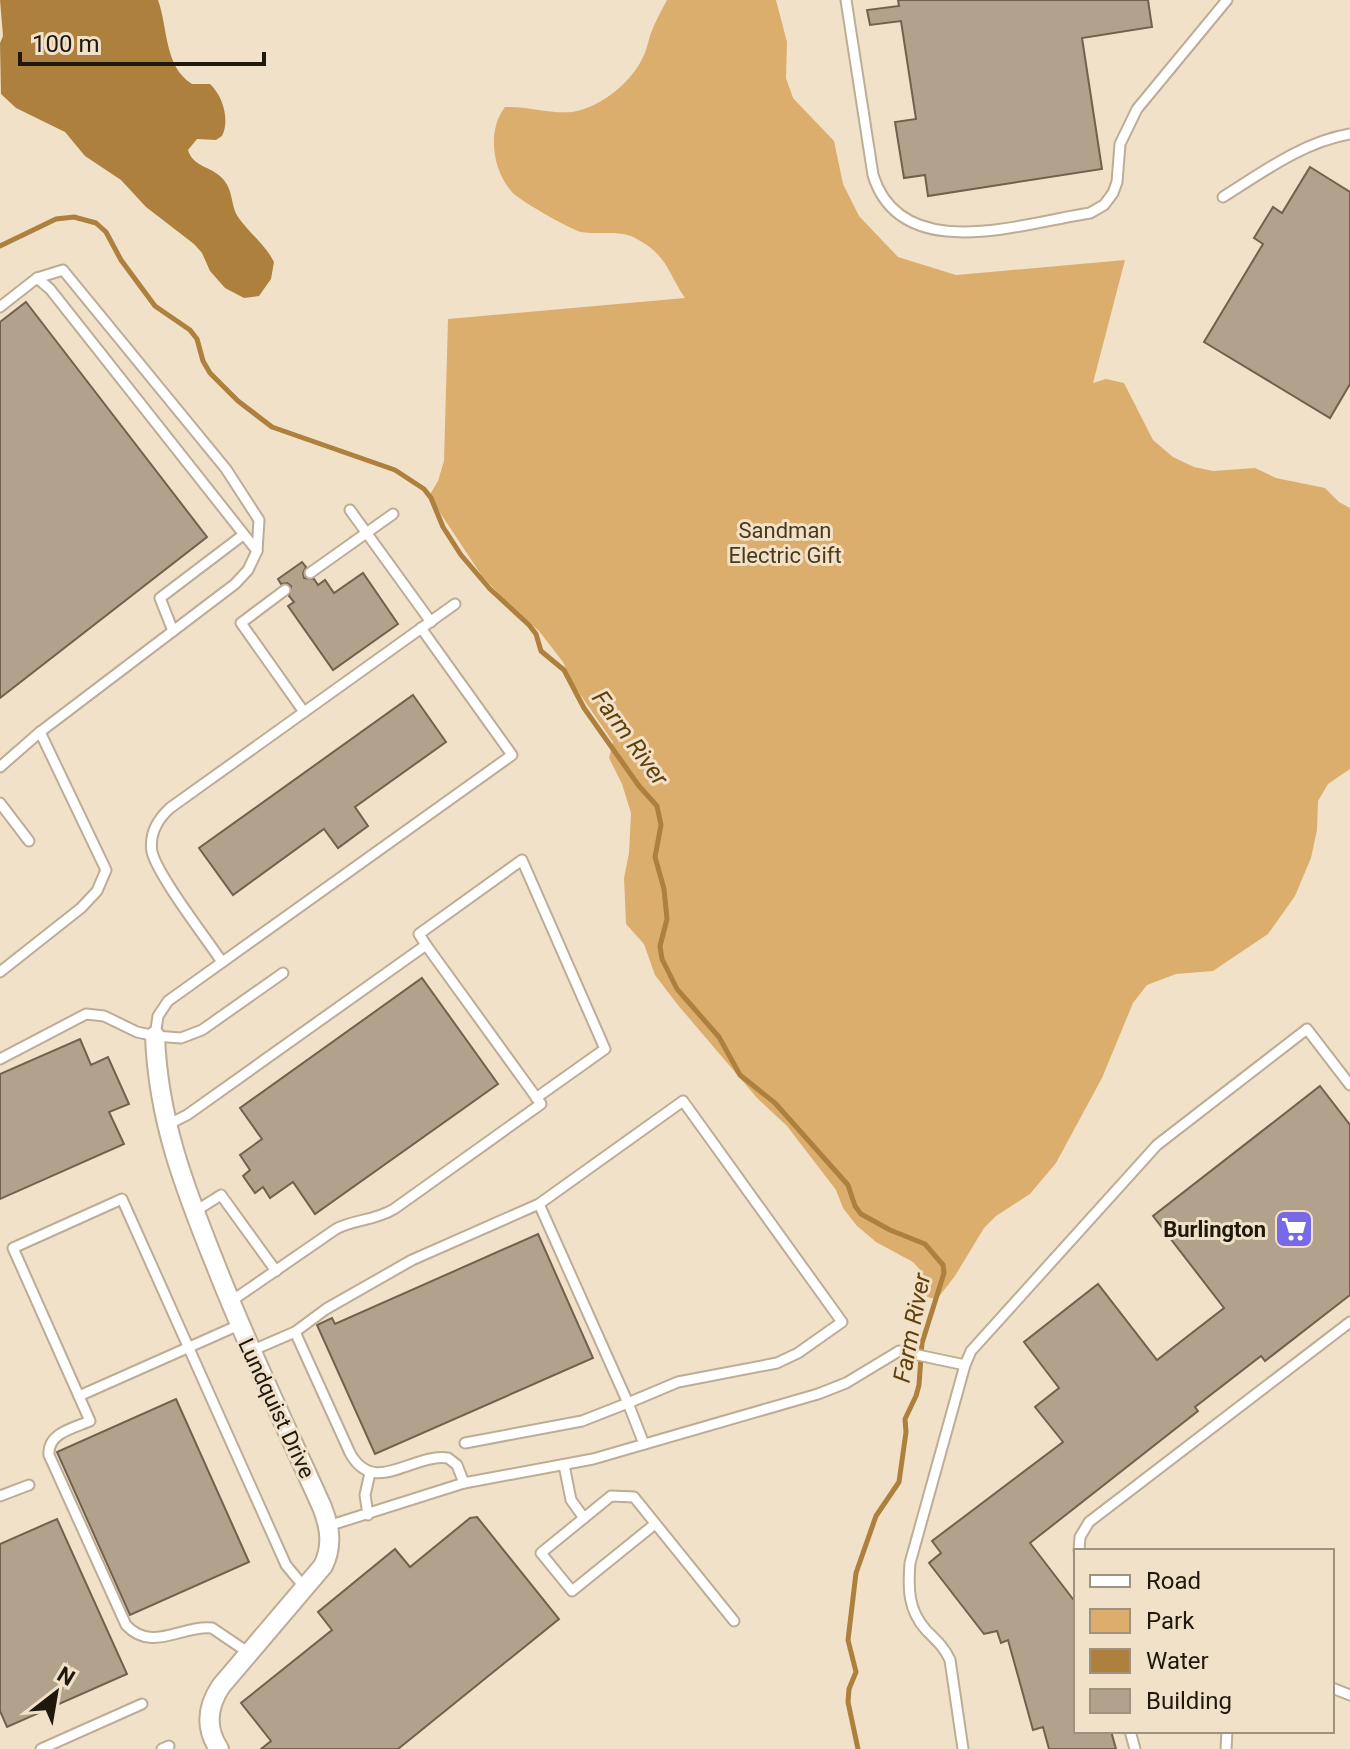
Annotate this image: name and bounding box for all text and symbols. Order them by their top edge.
scale bar [20,16,264,66]
text: 100 m [32,30,99,58]
park label: Sandman Electric Gift [728,518,842,568]
water label: Farm River [586,685,675,792]
supermarket icon: Burlington [1273,1208,1315,1250]
place label: Burlington [1163,1217,1266,1242]
water label: Farm River [888,1270,937,1385]
street label: Lundquist Drive [233,1334,320,1482]
legend [1074,1549,1334,1733]
text: Road [1146,1567,1201,1595]
text: Park [1146,1607,1195,1635]
text: Water [1146,1647,1209,1675]
north arrow [16,1653,96,1733]
text: N [53,1662,79,1691]
text: Building [1146,1687,1232,1715]

